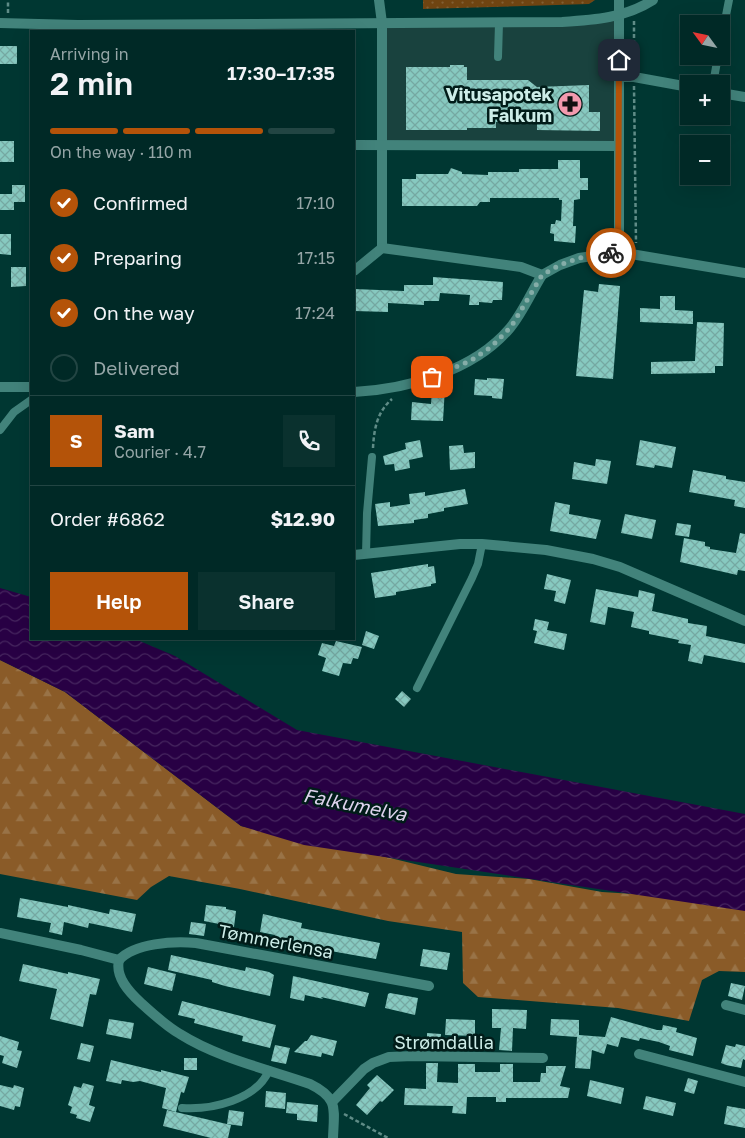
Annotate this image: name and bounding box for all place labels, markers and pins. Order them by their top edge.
pin [598,39,640,81]
place label: Vitusapotek Falkum [446,83,553,126]
pharmacy icon: Vitusapotek Falkum [557,91,583,117]
pin [411,356,453,398]

